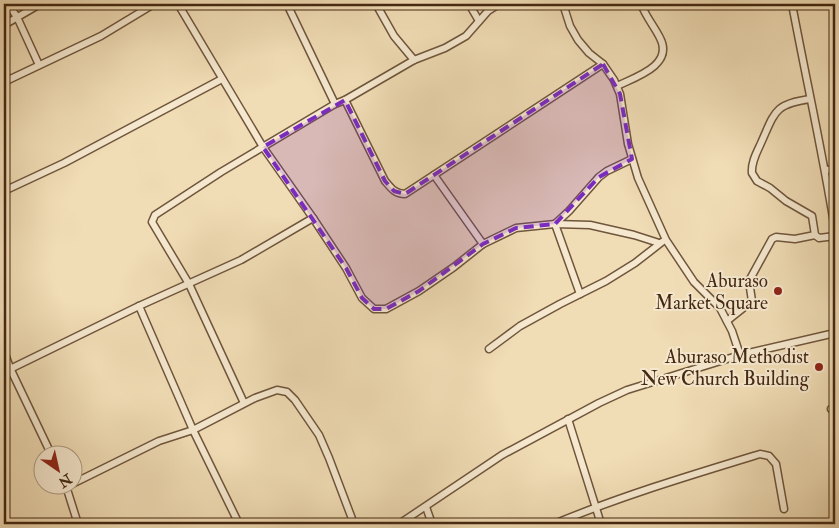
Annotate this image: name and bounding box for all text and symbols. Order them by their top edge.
place label: Aburaso Market Square [655,269,768,315]
marker: Aburaso Market Square [772,285,784,297]
place label: Aburaso Methodist New Church Building [641,345,810,391]
marker: Aburaso Methodist New Church Building [813,361,825,373]
north arrow [32,446,82,496]
text: N [55,469,76,491]

